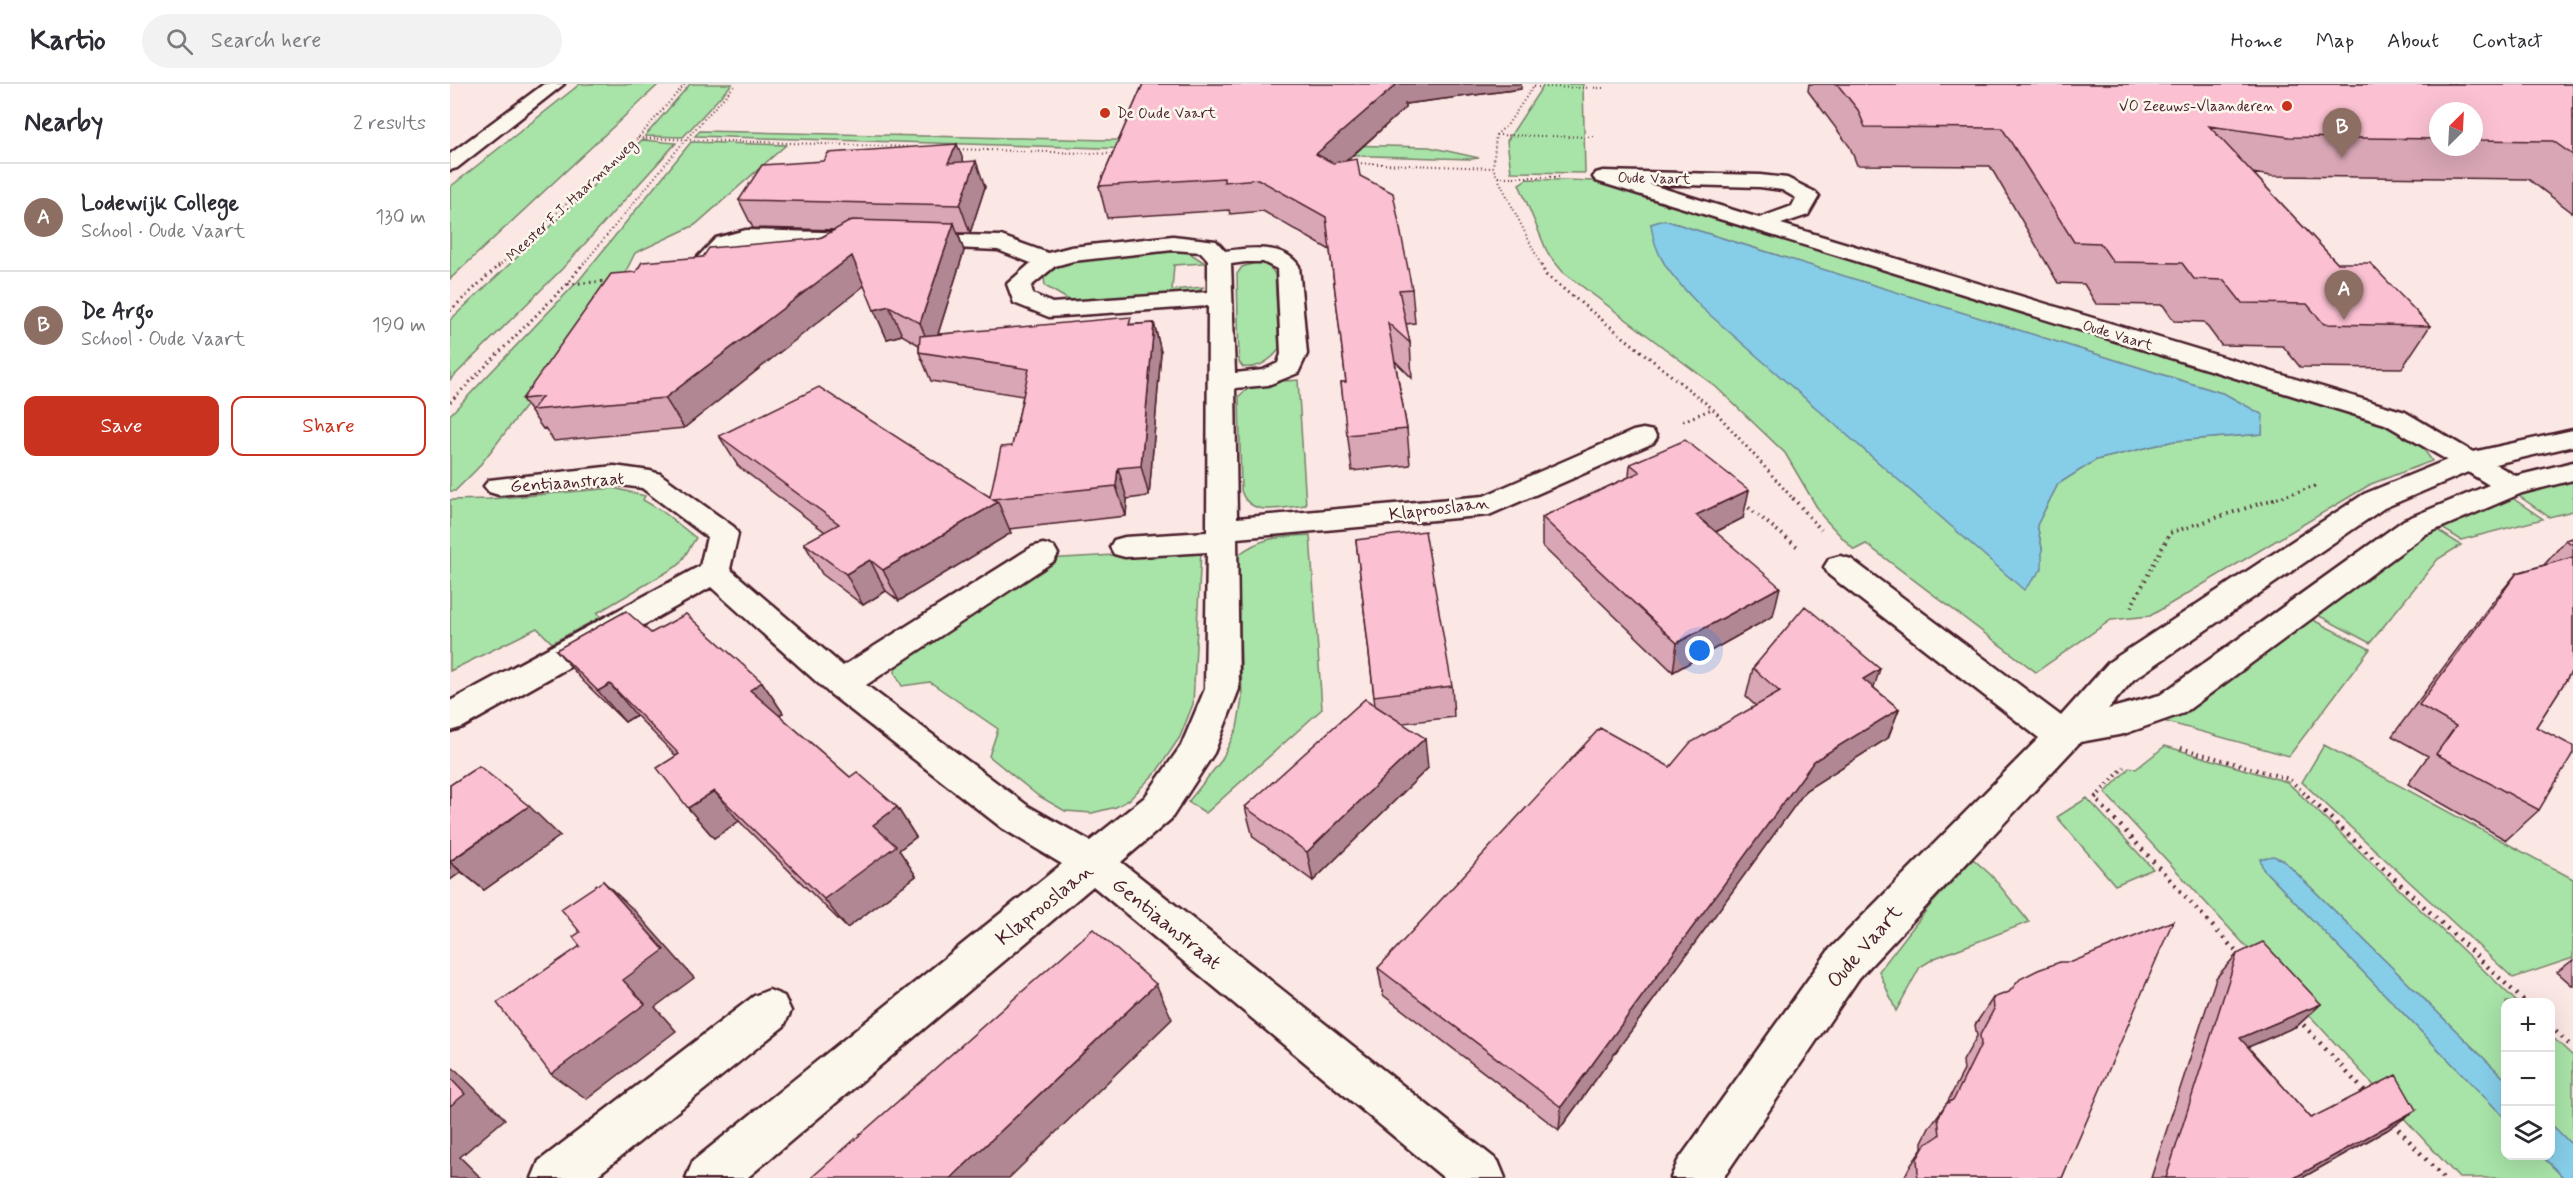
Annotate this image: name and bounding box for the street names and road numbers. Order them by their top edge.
street label: Meester F.J. Haarmanweg [502,135,642,267]
street label: Oude Vaart [1617,168,1691,190]
street label: Oude Vaart [2080,316,2156,356]
street label: Gentiaanstraat [509,467,625,499]
street label: Klaprooslaan [1388,491,1491,527]
street label: Klaprooslaan [990,857,1099,953]
street label: Gentiaanstraat [1106,871,1227,977]
street label: Oude Vaart [1821,899,1909,994]

